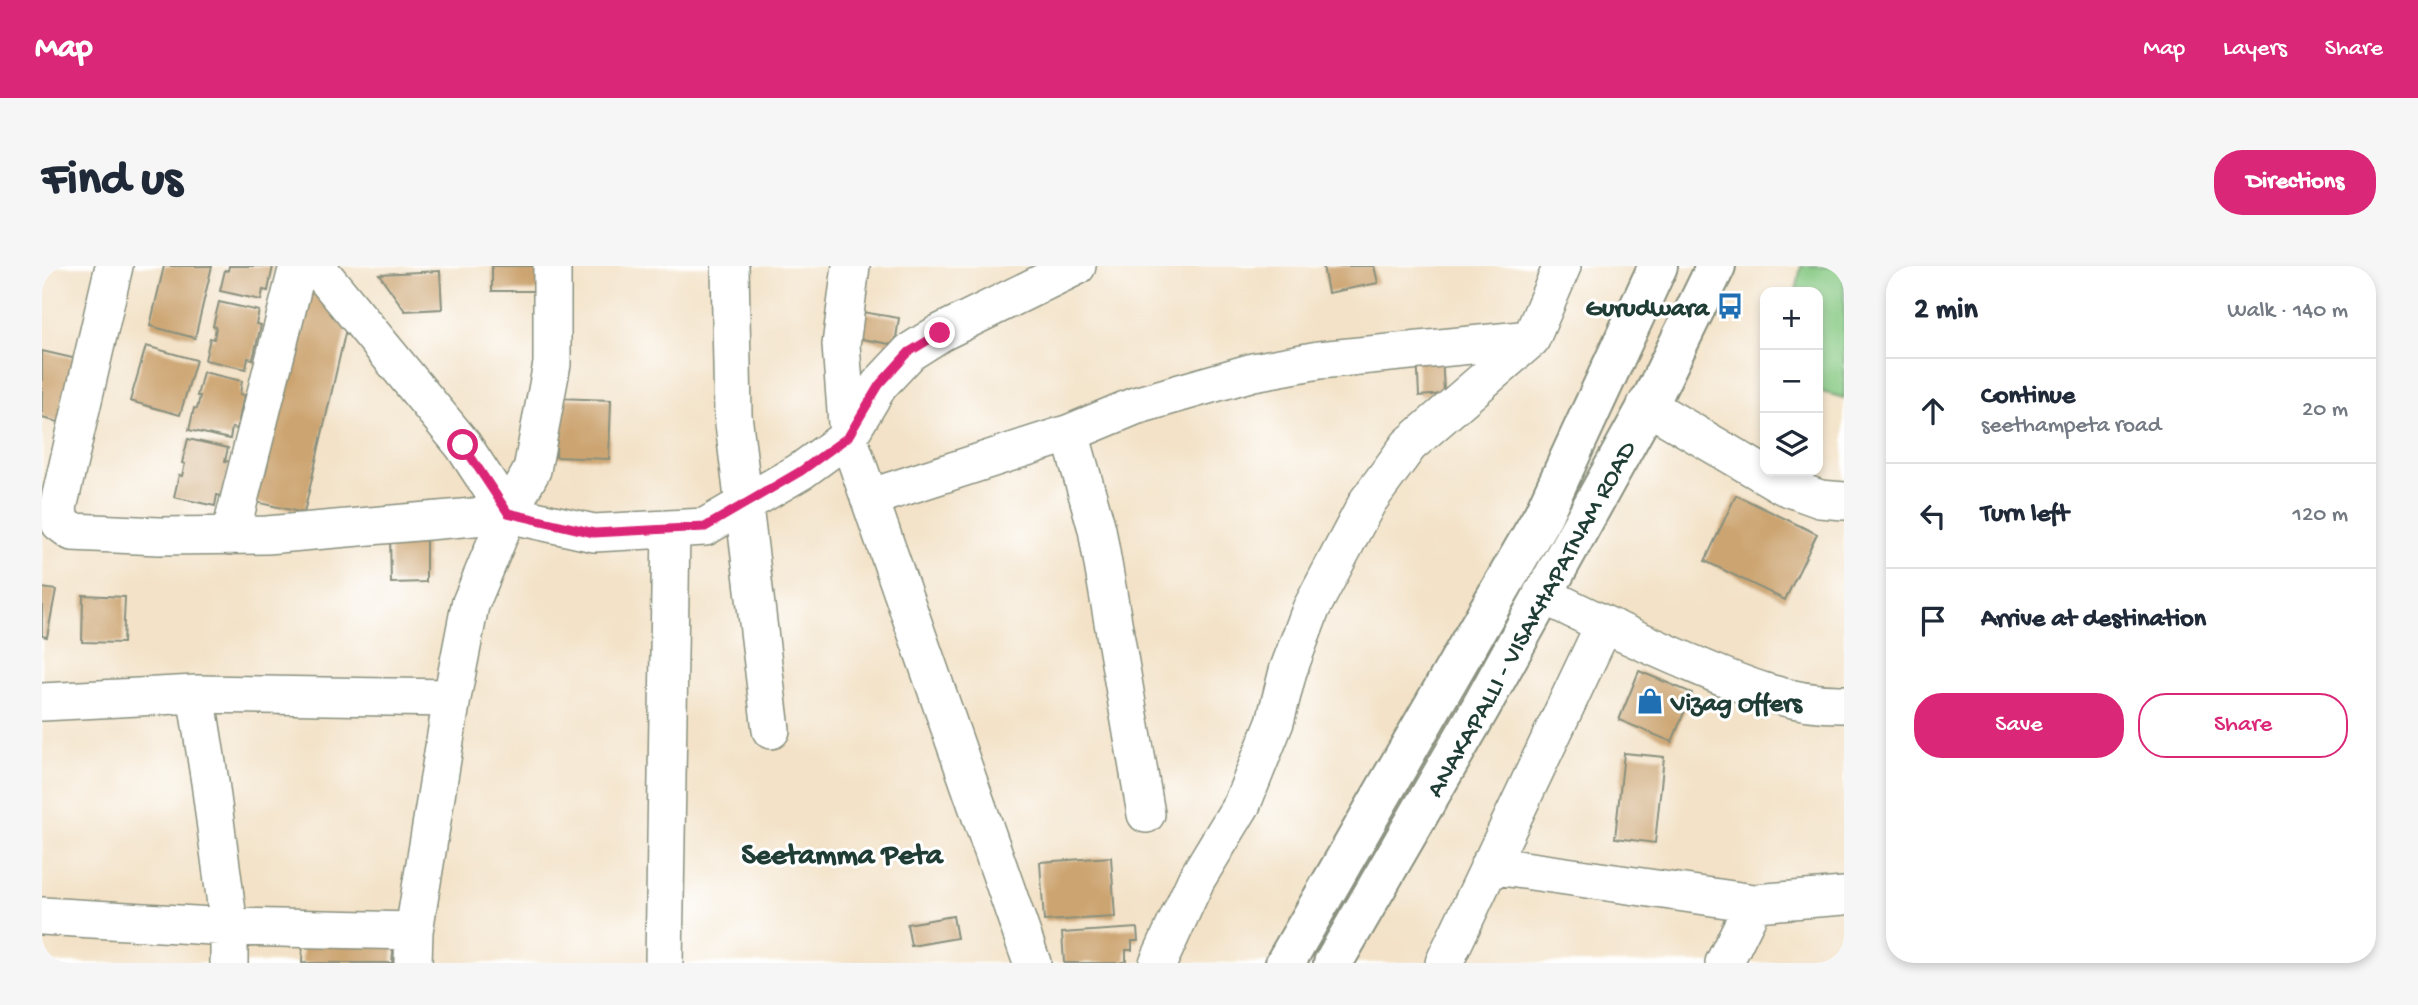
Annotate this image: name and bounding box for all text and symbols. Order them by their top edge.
text: Map [35,30,92,68]
text: Map [2143,35,2185,64]
text: Layers [2223,35,2287,64]
text: Share [2325,35,2383,64]
button: Directions [2214,150,2376,215]
text: Find us [42,153,182,211]
map controls [1760,287,1823,476]
button: + [1760,287,1823,350]
bus stop icon: Gurudwara [1715,291,1745,321]
text: 2 min [1914,294,1978,329]
place label: Gurudwara [1586,295,1711,326]
text: Walk · 140 m [2227,298,2348,325]
route end [924,317,955,348]
button: − [1760,350,1823,413]
text: Continue [1981,382,2075,413]
icon: ahead [1914,392,1952,430]
text: 20 m [2302,397,2348,424]
button: layers [1760,413,1823,476]
text: seethampeta road [1981,413,2161,440]
route start [447,429,478,460]
street label: ANAKAPALLI - VISAKHAPATNAM ROAD [1421,436,1645,804]
icon: left [1914,497,1952,535]
text: Turn left [1981,500,2069,531]
text: 120 m [2293,502,2348,529]
icon: arrive [1914,602,1952,640]
text: Arrive at destination [1981,605,2206,636]
shop icon: Vizag Offers [1635,686,1665,716]
place label: Vizag Offers [1670,690,1803,721]
button: Save [1914,693,2124,758]
button: Share [2138,693,2348,758]
district label: Seetamma Peta [741,840,944,875]

